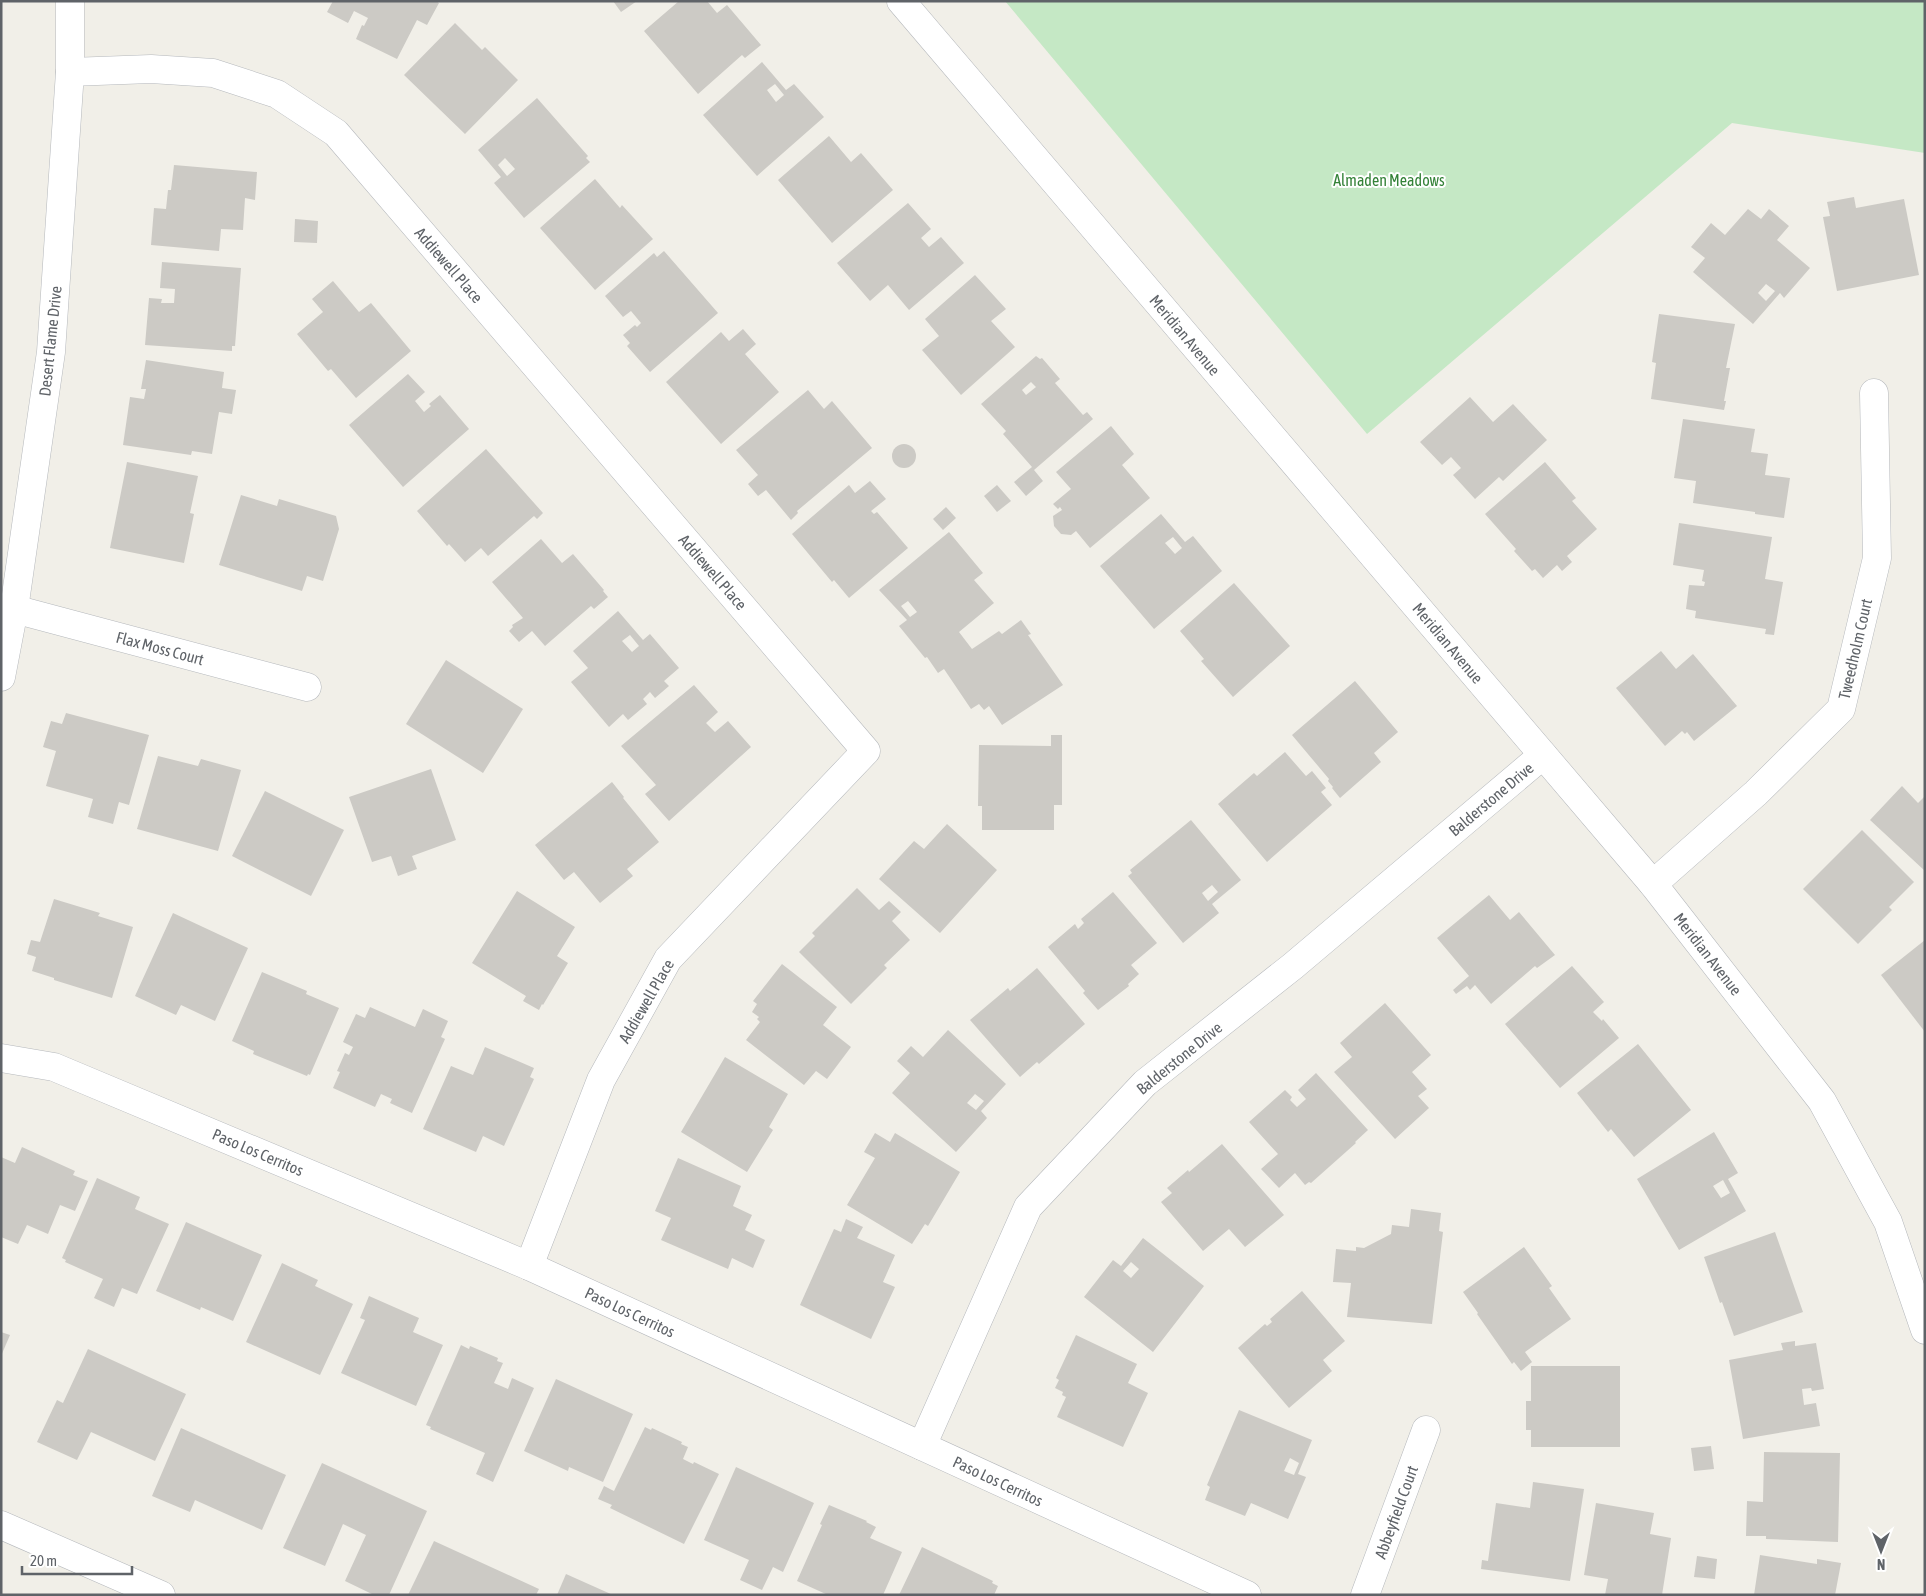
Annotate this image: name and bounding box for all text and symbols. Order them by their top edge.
park label: Almaden Meadows [1333,171,1445,189]
street label: Addiewell Place [411,224,487,306]
street label: Desert Flame Drive [35,285,65,397]
street label: Meridian Avenue [1146,291,1224,379]
street label: Addiewell Place [675,531,751,613]
street label: Tweedholm Court [1835,597,1875,701]
street label: Meridian Avenue [1409,599,1487,687]
street label: Flax Moss Court [114,628,206,668]
street label: Balderstone Drive [1445,758,1537,840]
street label: Meridian Avenue [1670,909,1746,999]
street label: Addiewell Place [615,956,677,1046]
street label: Balderstone Drive [1133,1018,1225,1098]
street label: Paso Los Cerritos [210,1125,307,1179]
street label: Paso Los Cerritos [582,1283,678,1341]
street label: Paso Los Cerritos [950,1452,1046,1510]
street label: Abbeyfield Court [1371,1463,1422,1561]
north arrow [1856,1526,1906,1576]
scale bar [22,1544,132,1576]
text: 20 m [30,1552,57,1569]
text: N [1877,1556,1885,1572]

